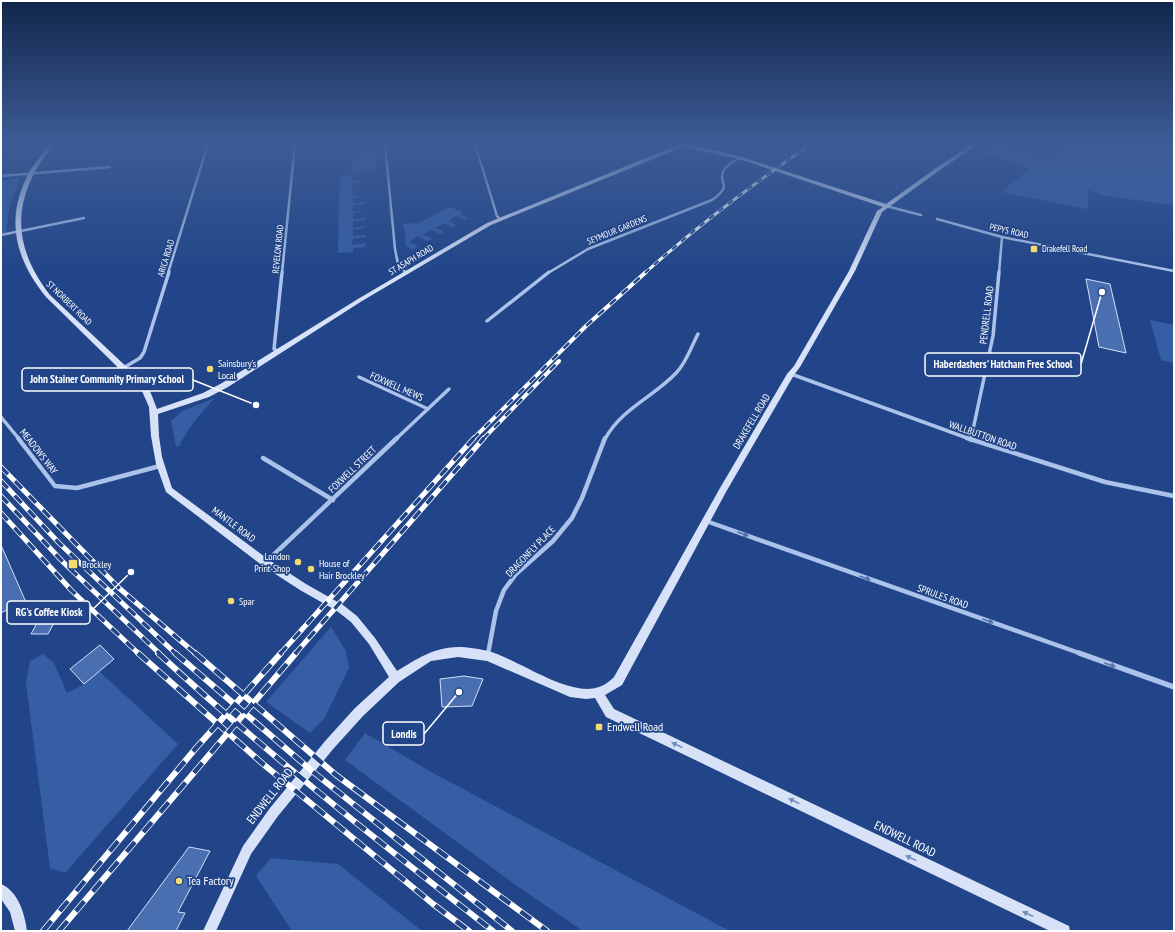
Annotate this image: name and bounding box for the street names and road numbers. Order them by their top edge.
street label: SEYMOUR GARDENS [585,212,649,247]
street label: PEPYS ROAD [989,221,1030,240]
street label: REVELON ROAD [269,224,286,274]
street label: ARICA ROAD [155,238,176,278]
street label: ST ASAPH ROAD [386,242,435,277]
street label: ST NORBERT ROAD [44,278,95,327]
street label: PENDRELL ROAD [976,285,997,345]
street label: FOXWELL MEWS [368,369,426,404]
street label: DRAKEFELL ROAD [730,391,773,451]
street label: WALLBUTTON ROAD [947,418,1019,453]
street label: MEADOWS WAY [17,426,61,477]
street label: FOXWELL STREET [326,443,380,496]
street label: MANTLE ROAD [209,504,258,545]
street label: DRAGONFLY PLACE [503,523,558,580]
street label: SPRULES ROAD [916,581,970,612]
street label: ENDWELL ROAD [243,765,296,827]
street label: ENDWELL ROAD [872,817,938,860]

